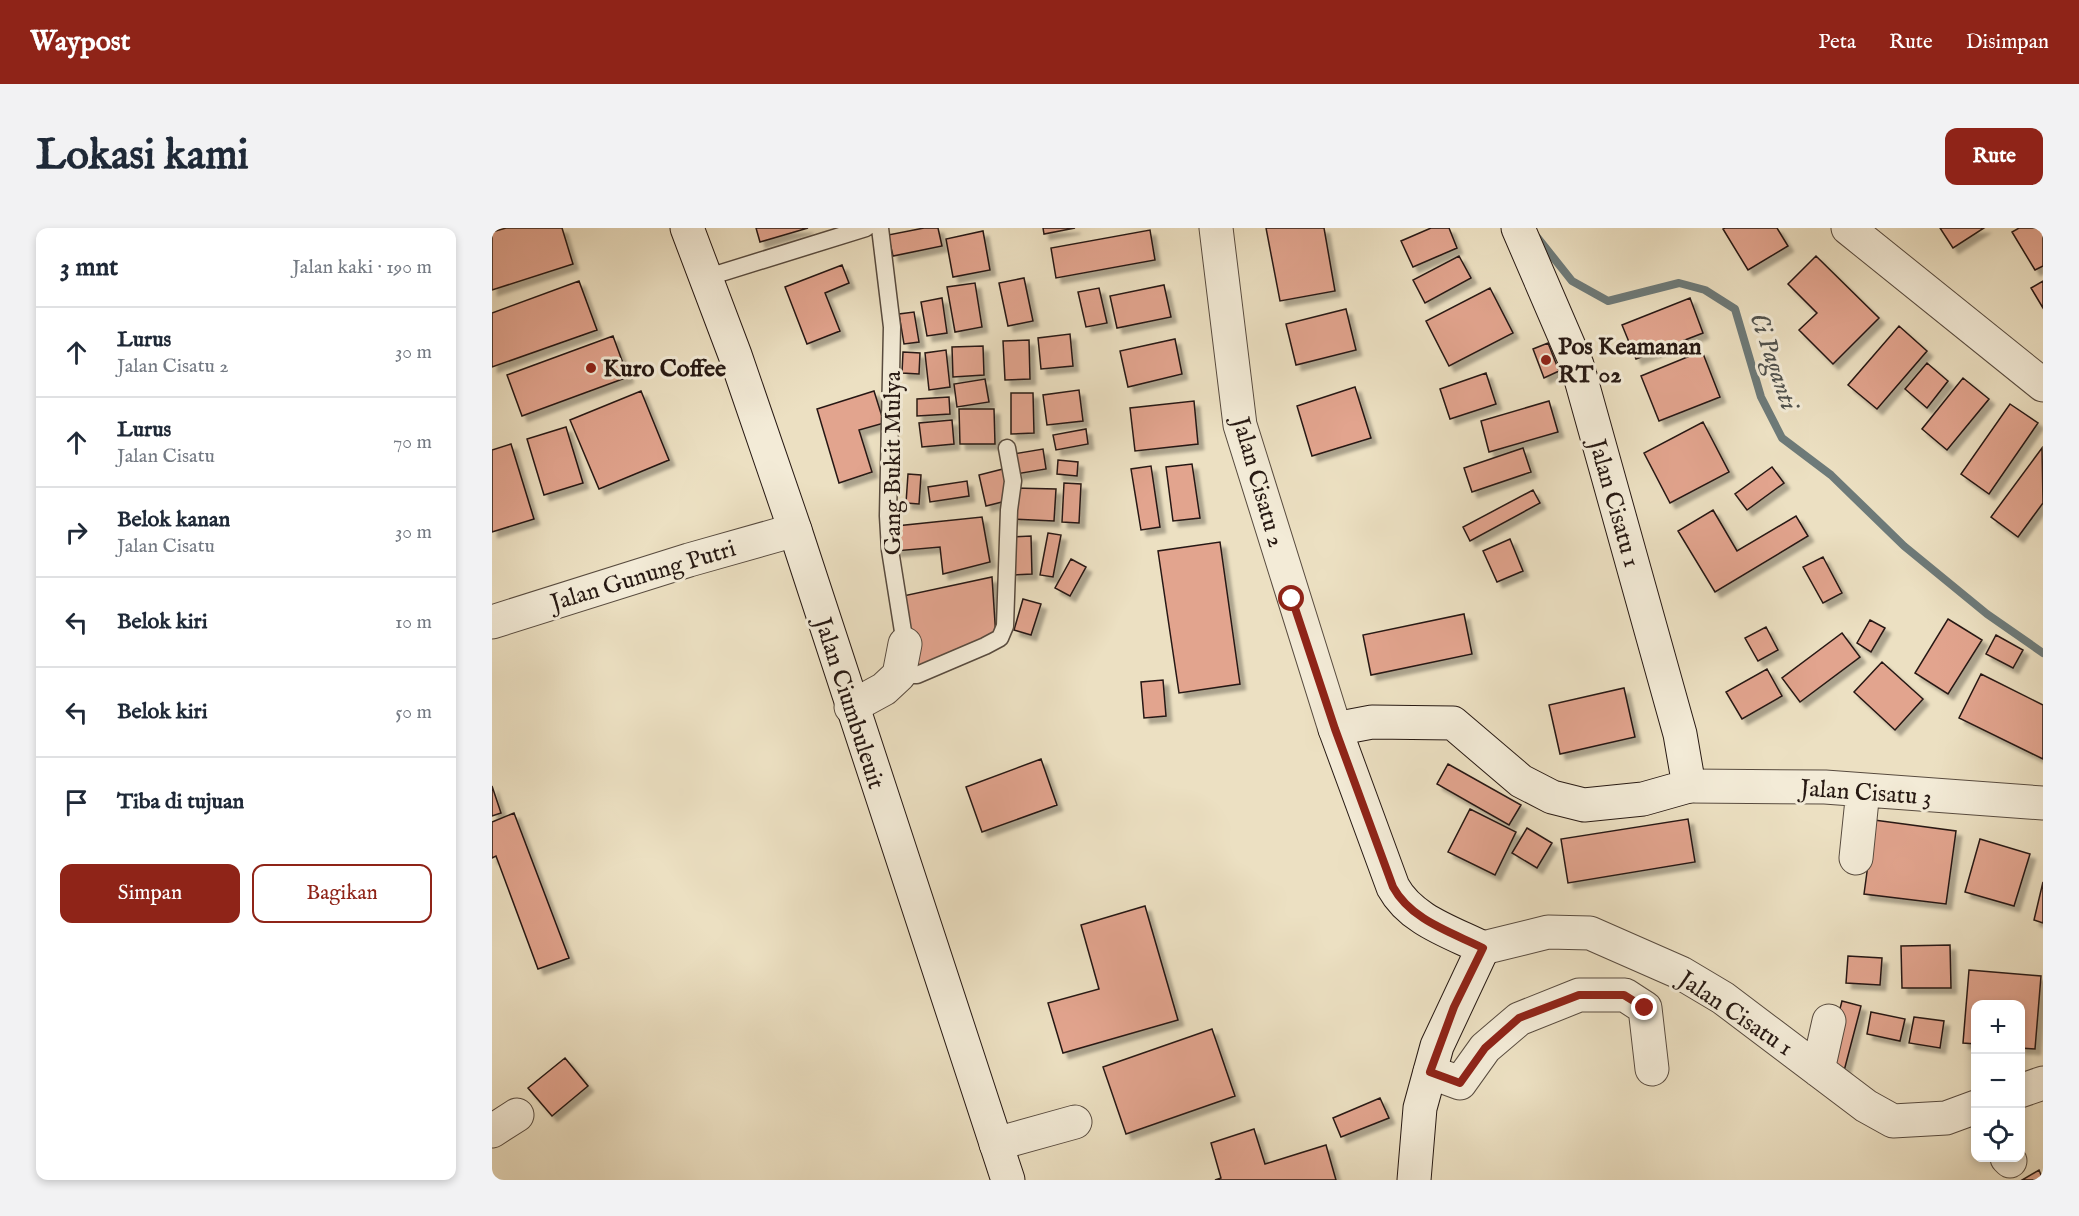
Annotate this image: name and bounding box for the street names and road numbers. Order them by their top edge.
street label: Gang Bukit Mulya [878,370,909,555]
street label: Jalan Cisatu 2 [1223,411,1291,551]
street label: Jalan Cisatu 1 [1580,433,1647,571]
street label: Jalan Gunung Putri [544,534,740,620]
street label: Jalan Ciumbuleuit [805,611,891,793]
street label: Jalan Cisatu 3 [1796,773,1933,814]
street label: Jalan Cisatu 1 [1669,963,1798,1064]

